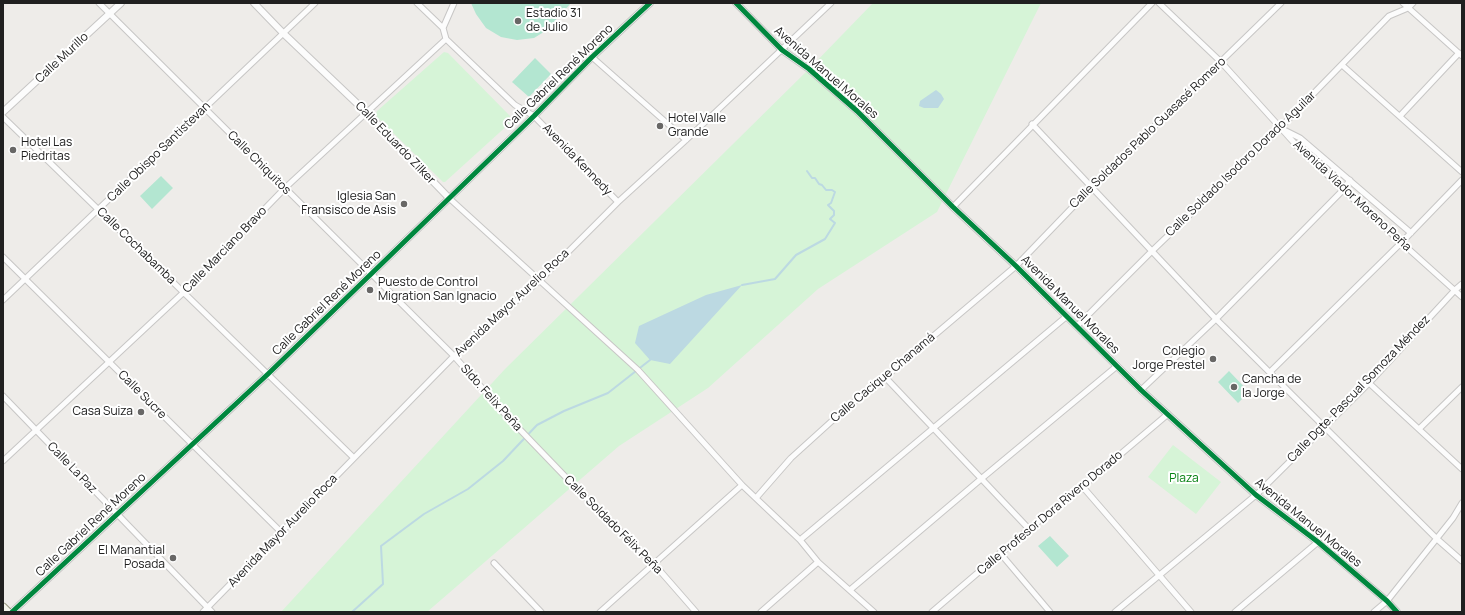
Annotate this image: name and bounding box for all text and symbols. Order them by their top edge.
place label: Estadio 31 de Julio [526,7,581,35]
marker: Estadio 31 de Julio [513,16,523,26]
street label: Calle Gabriel René Moreno [502,21,616,133]
street label: Avenida Manuel Morales [771,24,881,122]
street label: Calle Murillo [32,30,92,86]
street label: Calle Soldados Pablo Guasasé Romero [1067,54,1229,212]
street label: Calle Soldado Isodoro Dorado Aguilar [1163,88,1319,240]
street label: Calle Obispo Santistevan [104,99,214,205]
street label: Calle Eduardo Zilker [352,99,438,187]
place label: Hotel Valle Grande [668,112,726,140]
street label: Avenida Kennedy [539,121,615,199]
marker: Hotel Valle Grande [655,121,665,131]
street label: Calle Chiquitos [224,128,294,198]
place label: Hotel Las Piedritas [21,136,72,164]
street label: Avenida Viador Moreno Peña [1290,137,1414,255]
marker: Hotel Las Piedritas [8,145,18,155]
place label: Iglesia San Fransisco de Asis [301,190,396,218]
marker: Iglesia San Fransisco de Asis [399,199,409,209]
street label: Calle Marciano Bravo [180,204,270,296]
street label: Calle Cochabamba [94,205,178,287]
street label: Avenida Mayor Aurelio Roca [452,246,572,360]
street label: Calle Gabriel René Moreno [270,247,384,359]
street label: Avenida Manuel Morales [1018,253,1122,357]
place label: Puesto de Control Migration San Ignacio [378,276,497,304]
marker: Puesto de Control Migration San Ignacio [365,285,375,295]
street label: Calle Dgte. Pascual Somoza Méndez [1285,312,1433,466]
street label: Calle Cacique Chanamá [828,330,938,426]
place label: Colegio Jorge Prestel [1133,345,1205,373]
marker: Colegio Jorge Prestel [1208,354,1218,364]
street label: Sldo. Felix Peña [457,362,525,434]
street label: Calle Sucre [115,368,169,422]
place label: Cancha de la Jorge [1242,373,1301,401]
marker: Cancha de la Jorge [1229,382,1239,392]
place label: Casa Suiza [72,405,133,419]
marker: Casa Suiza [136,407,146,417]
street label: Calle La Paz [44,439,100,497]
street label: Calle Profesor Dora Rivero Dorado [974,448,1126,578]
street label: Calle Gabriel René Moreno [33,470,149,580]
street label: Avenida Mayor Aurelio Roca [225,472,341,590]
park label: Plaza [1169,472,1199,486]
street label: Calle Soldado Félix Peña [561,473,665,577]
street label: Avenida Manuel Morales [1252,475,1364,571]
place label: El Manantial Posada [98,544,165,572]
marker: El Manantial Posada [168,553,178,563]

